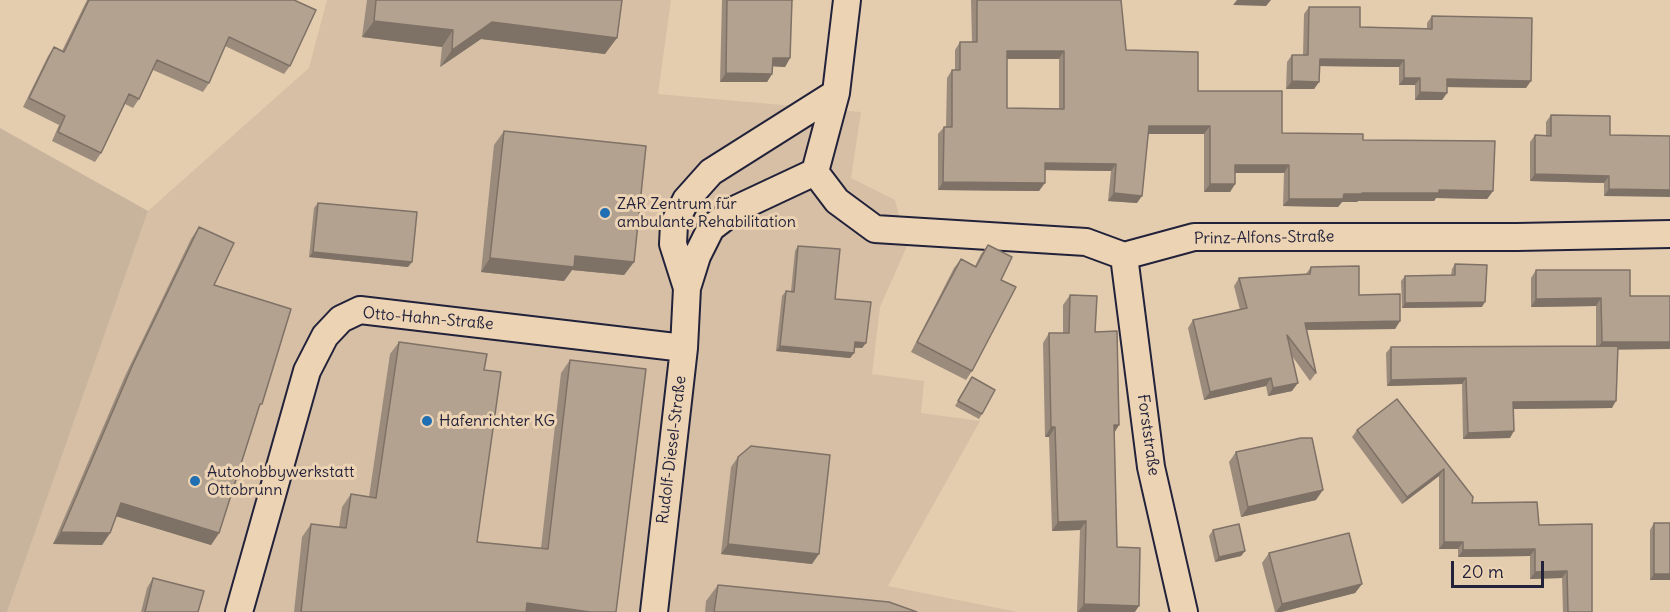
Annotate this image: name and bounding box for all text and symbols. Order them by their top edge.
place label: ZAR Zentrum für ambulante Rehabilitation [617,194,796,232]
marker: ZAR Zentrum für ambulante Rehabilitation [598,206,612,220]
street label: Prinz-Alfons-Straße [1194,227,1334,249]
street label: Otto-Hahn-Straße [362,304,494,334]
street label: Rudolf-Diesel-Straße [653,375,691,525]
street label: Forststraße [1133,393,1163,477]
place label: Hafenrichter KG [439,411,555,431]
marker: Hafenrichter KG [420,414,434,428]
place label: Autohobbywerkstatt Ottobrunn [207,462,354,500]
marker: Autohobbywerkstatt Ottobrunn [188,474,202,488]
scale bar [1454,549,1547,587]
text: 20 m [1462,560,1504,583]

